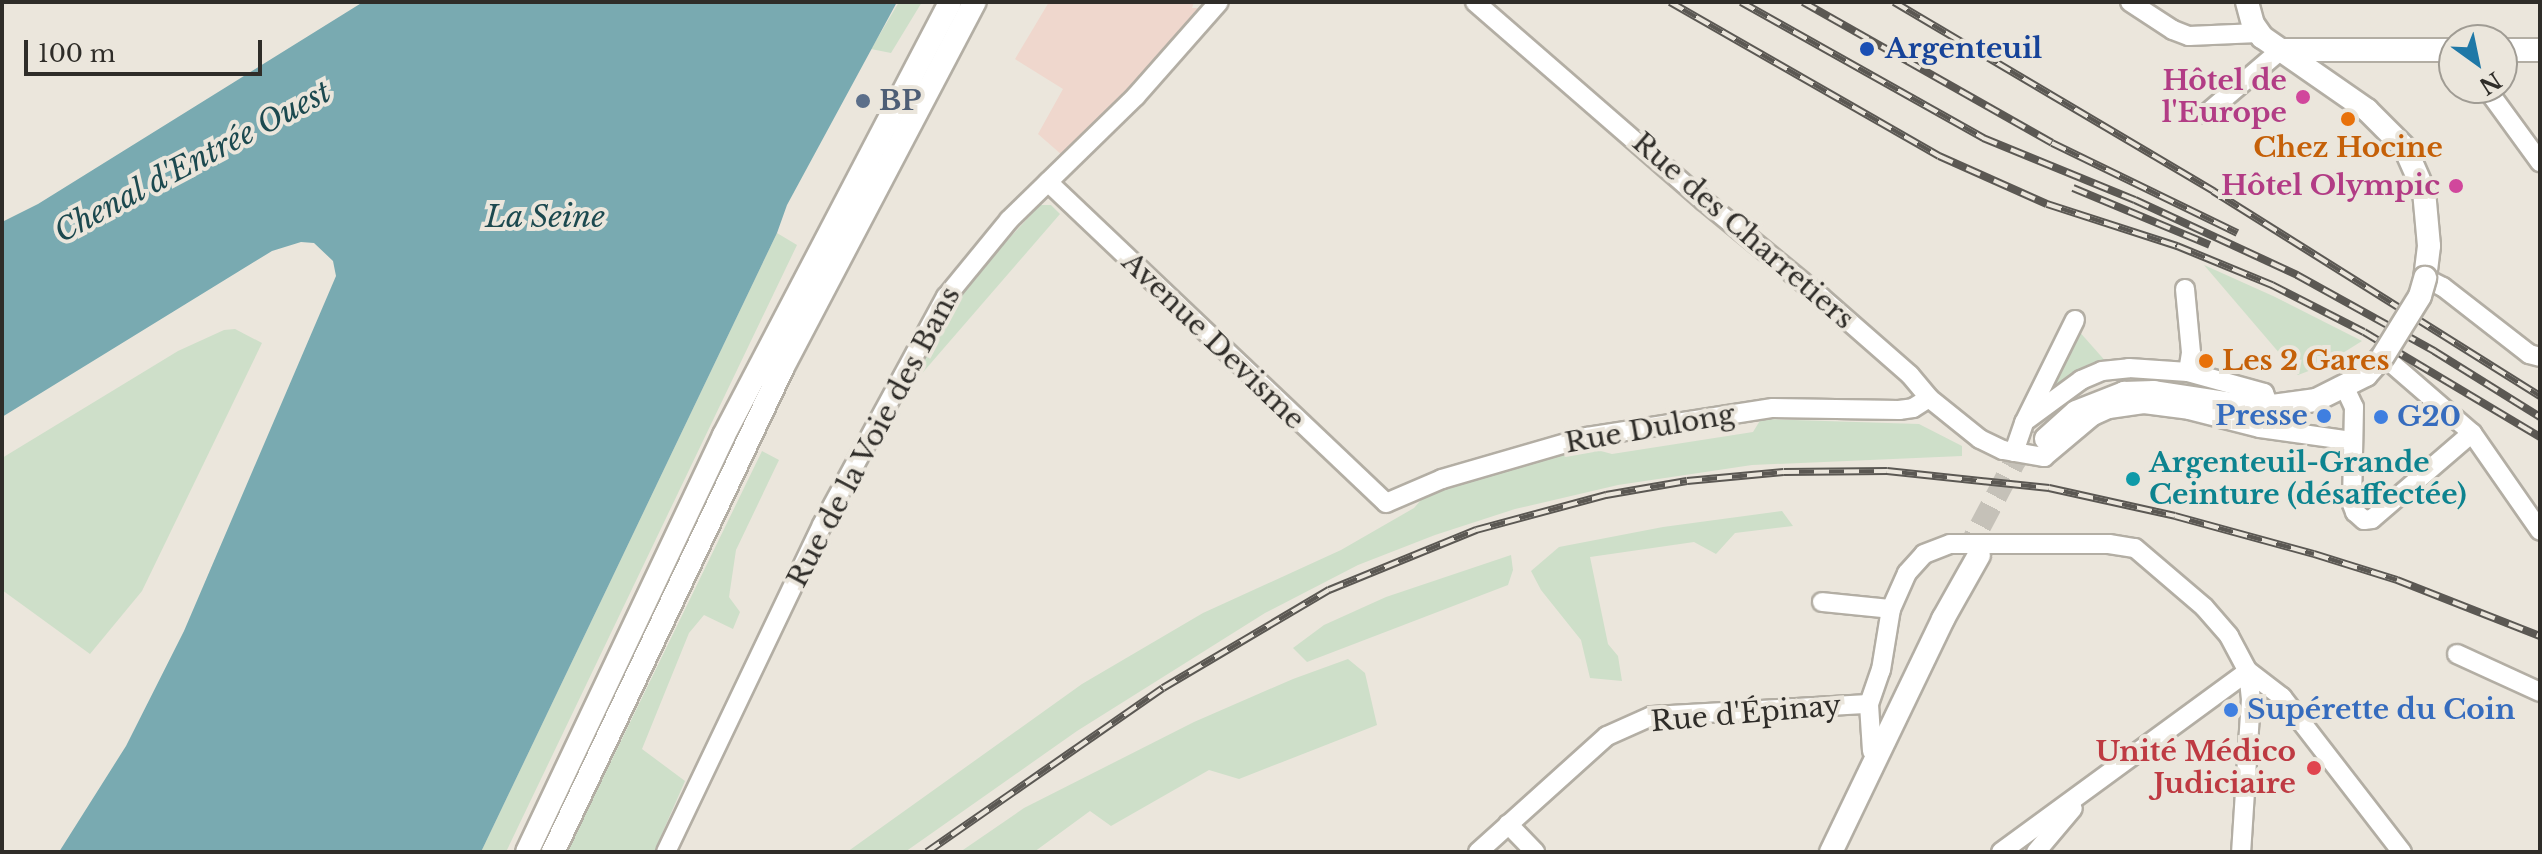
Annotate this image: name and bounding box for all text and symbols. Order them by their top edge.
scale bar [28,24,266,74]
north arrow [2438,24,2518,104]
place label: Argenteuil [1885,32,2042,66]
marker: Argenteuil [1856,38,1878,60]
text: 100 m [38,39,116,68]
place label: Hôtel de l'Europe [2162,64,2287,130]
text: N [2474,66,2506,100]
water label: Chenal d'Entrée Ouest [48,74,338,250]
place label: BP [879,84,921,118]
marker: Hôtel de l'Europe [2294,88,2312,106]
marker: BP [854,92,872,110]
marker: Chez Hocine [2339,110,2357,128]
street label: Rue des Charretiers [1625,126,1861,336]
place label: Chez Hocine [2253,131,2443,165]
place label: Hôtel Olympic [2221,169,2440,203]
marker: Hôtel Olympic [2447,177,2465,195]
water label: La Seine [485,199,605,235]
street label: Avenue Devisme [1115,245,1311,437]
street label: Rue de la Voie des Bans [780,280,968,594]
place label: Les 2 Gares [2222,344,2389,378]
marker: Les 2 Gares [2197,352,2215,370]
street label: Rue Dulong [1562,398,1738,460]
place label: Presse [2215,399,2308,433]
place label: G20 [2397,400,2461,434]
marker: Presse [2315,407,2333,425]
marker: G20 [2372,408,2390,426]
place label: Argenteuil-Grande Ceinture (désaffectée) [2149,446,2467,512]
marker: Argenteuil-Grande Ceinture (désaffectée) [2124,470,2142,488]
street label: Rue d'Épinay [1649,689,1843,739]
place label: Supérette du Coin [2247,693,2515,727]
marker: Supérette du Coin [2222,701,2240,719]
place label: Unité Médico Judiciaire [2095,735,2296,801]
marker: Unité Médico Judiciaire [2303,757,2325,779]

